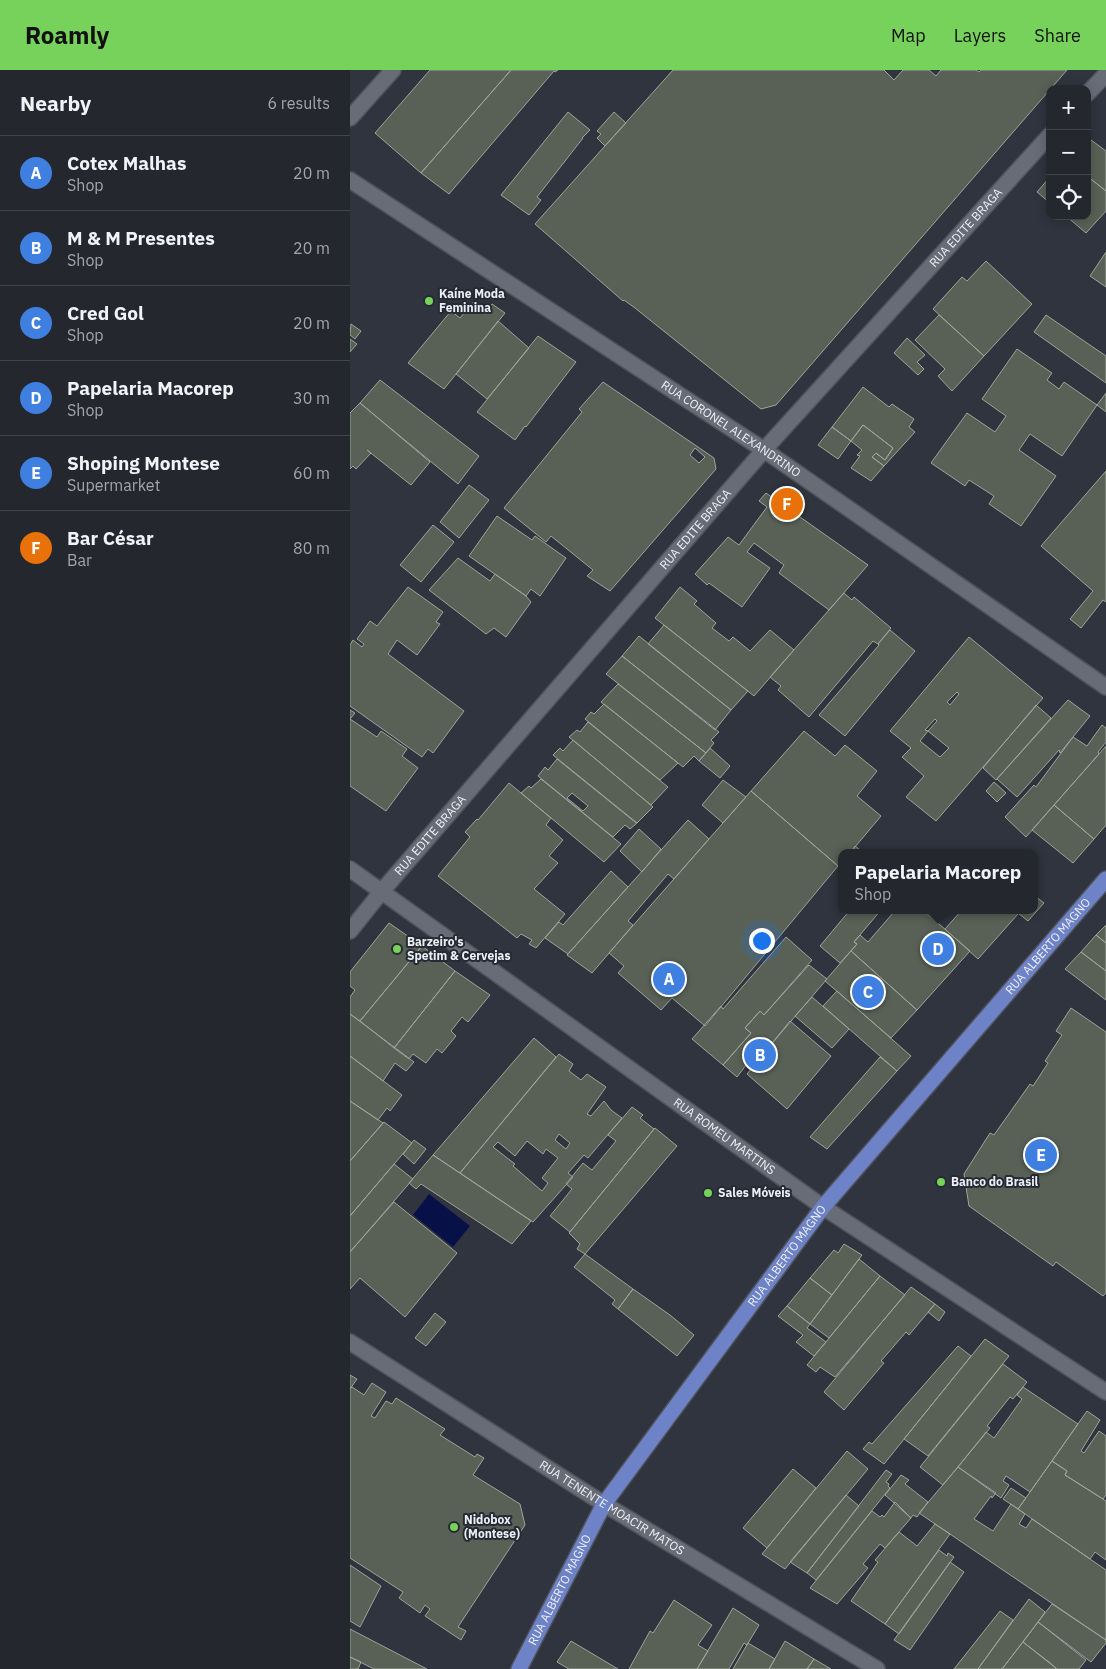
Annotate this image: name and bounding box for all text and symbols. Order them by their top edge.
text: Roamly [25,19,109,51]
text: Map [891,24,926,47]
text: Layers [954,24,1006,47]
text: Share [1034,24,1081,47]
map controls [1046,85,1091,220]
button: + [1046,85,1091,130]
text: Nearby [20,89,91,117]
text: 6 results [267,93,330,113]
button: − [1046,130,1091,175]
text: Cotex Malhas [67,151,187,175]
text: A [31,163,41,183]
text: 20 m [293,163,330,183]
text: Shop [67,175,104,195]
button: locate [1046,175,1091,220]
street label: RUA EDITE BRAGA [926,184,1005,270]
text: M & M Presentes [67,226,215,250]
text: B [31,238,41,258]
text: 20 m [293,238,330,258]
text: Shop [67,250,104,270]
place label: Kaíne Moda Feminina [439,286,505,315]
marker: Kaíne Moda Feminina [423,295,435,307]
text: Cred Gol [67,301,144,325]
text: C [31,313,41,333]
text: 20 m [293,313,330,333]
text: Shop [67,325,104,345]
text: Papelaria Macorep [67,376,234,400]
street label: RUA CORONEL ALEXANDRINO [659,377,804,480]
text: D [30,388,42,408]
text: 30 m [293,388,330,408]
text: Shop [67,400,104,420]
text: Shoping Montese [67,451,220,475]
text: E [31,463,41,483]
text: 60 m [293,463,330,483]
text: Supermarket [67,475,160,495]
street label: RUA EDITE BRAGA [656,485,734,572]
pin: F [771,485,803,523]
text: Bar César [67,526,154,550]
text: F [31,538,41,558]
text: 80 m [293,538,330,558]
text: Bar [67,550,92,570]
street label: RUA EDITE BRAGA [391,791,469,878]
popup [838,849,1038,914]
text: Papelaria Macorep [855,860,1021,884]
text: Shop [855,884,891,904]
street label: RUA ALBERTO MAGNO [1002,895,1093,997]
your location [749,928,775,954]
pin: D [922,930,954,968]
place label: Barzeiro's Spetim & Cervejas [407,934,511,963]
marker: Barzeiro's Spetim & Cervejas [391,943,403,955]
pin: A [653,960,685,998]
pin: C [852,973,884,1011]
pin: B [744,1036,776,1074]
street label: RUA ROMEU MARTINS [671,1095,778,1178]
pin: E [1025,1136,1057,1174]
place label: Banco do Brasil [951,1174,1039,1189]
marker: Banco do Brasil [935,1176,947,1188]
place label: Sales Móveis [718,1185,791,1200]
marker: Sales Móveis [702,1187,714,1199]
street label: RUA ALBERTO MAGNO [744,1202,829,1309]
street label: RUA TENENTE MOACIR MATOS [537,1457,687,1558]
place label: Nidobox (Montese) [464,1512,520,1541]
marker: Nidobox (Montese) [448,1521,460,1533]
street label: RUA ALBERTO MAGNO [525,1532,594,1648]

